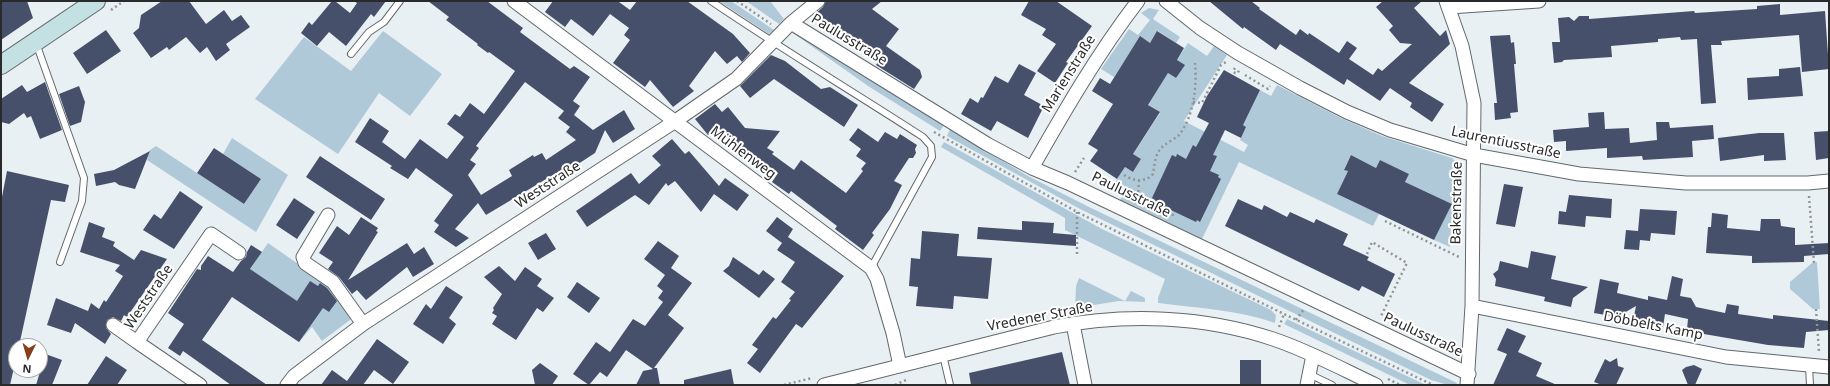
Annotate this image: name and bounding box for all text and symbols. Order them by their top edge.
street label: Paulusstraße [808,11,890,69]
street label: Marienstraße [1038,32,1100,116]
street label: Mühlenweg [707,123,779,183]
street label: Laurentiusstraße [1450,123,1562,163]
street label: Weststraße [512,158,584,212]
street label: Bakenstraße [1448,161,1466,245]
street label: Paulusstraße [1089,169,1173,221]
street label: Weststraße [121,262,177,332]
street label: Vredener Straße [986,299,1094,335]
street label: Döbbelts Kamp [1602,308,1704,344]
street label: Paulusstraße [1381,309,1465,361]
north arrow [8,338,48,378]
text: N [22,362,32,377]

